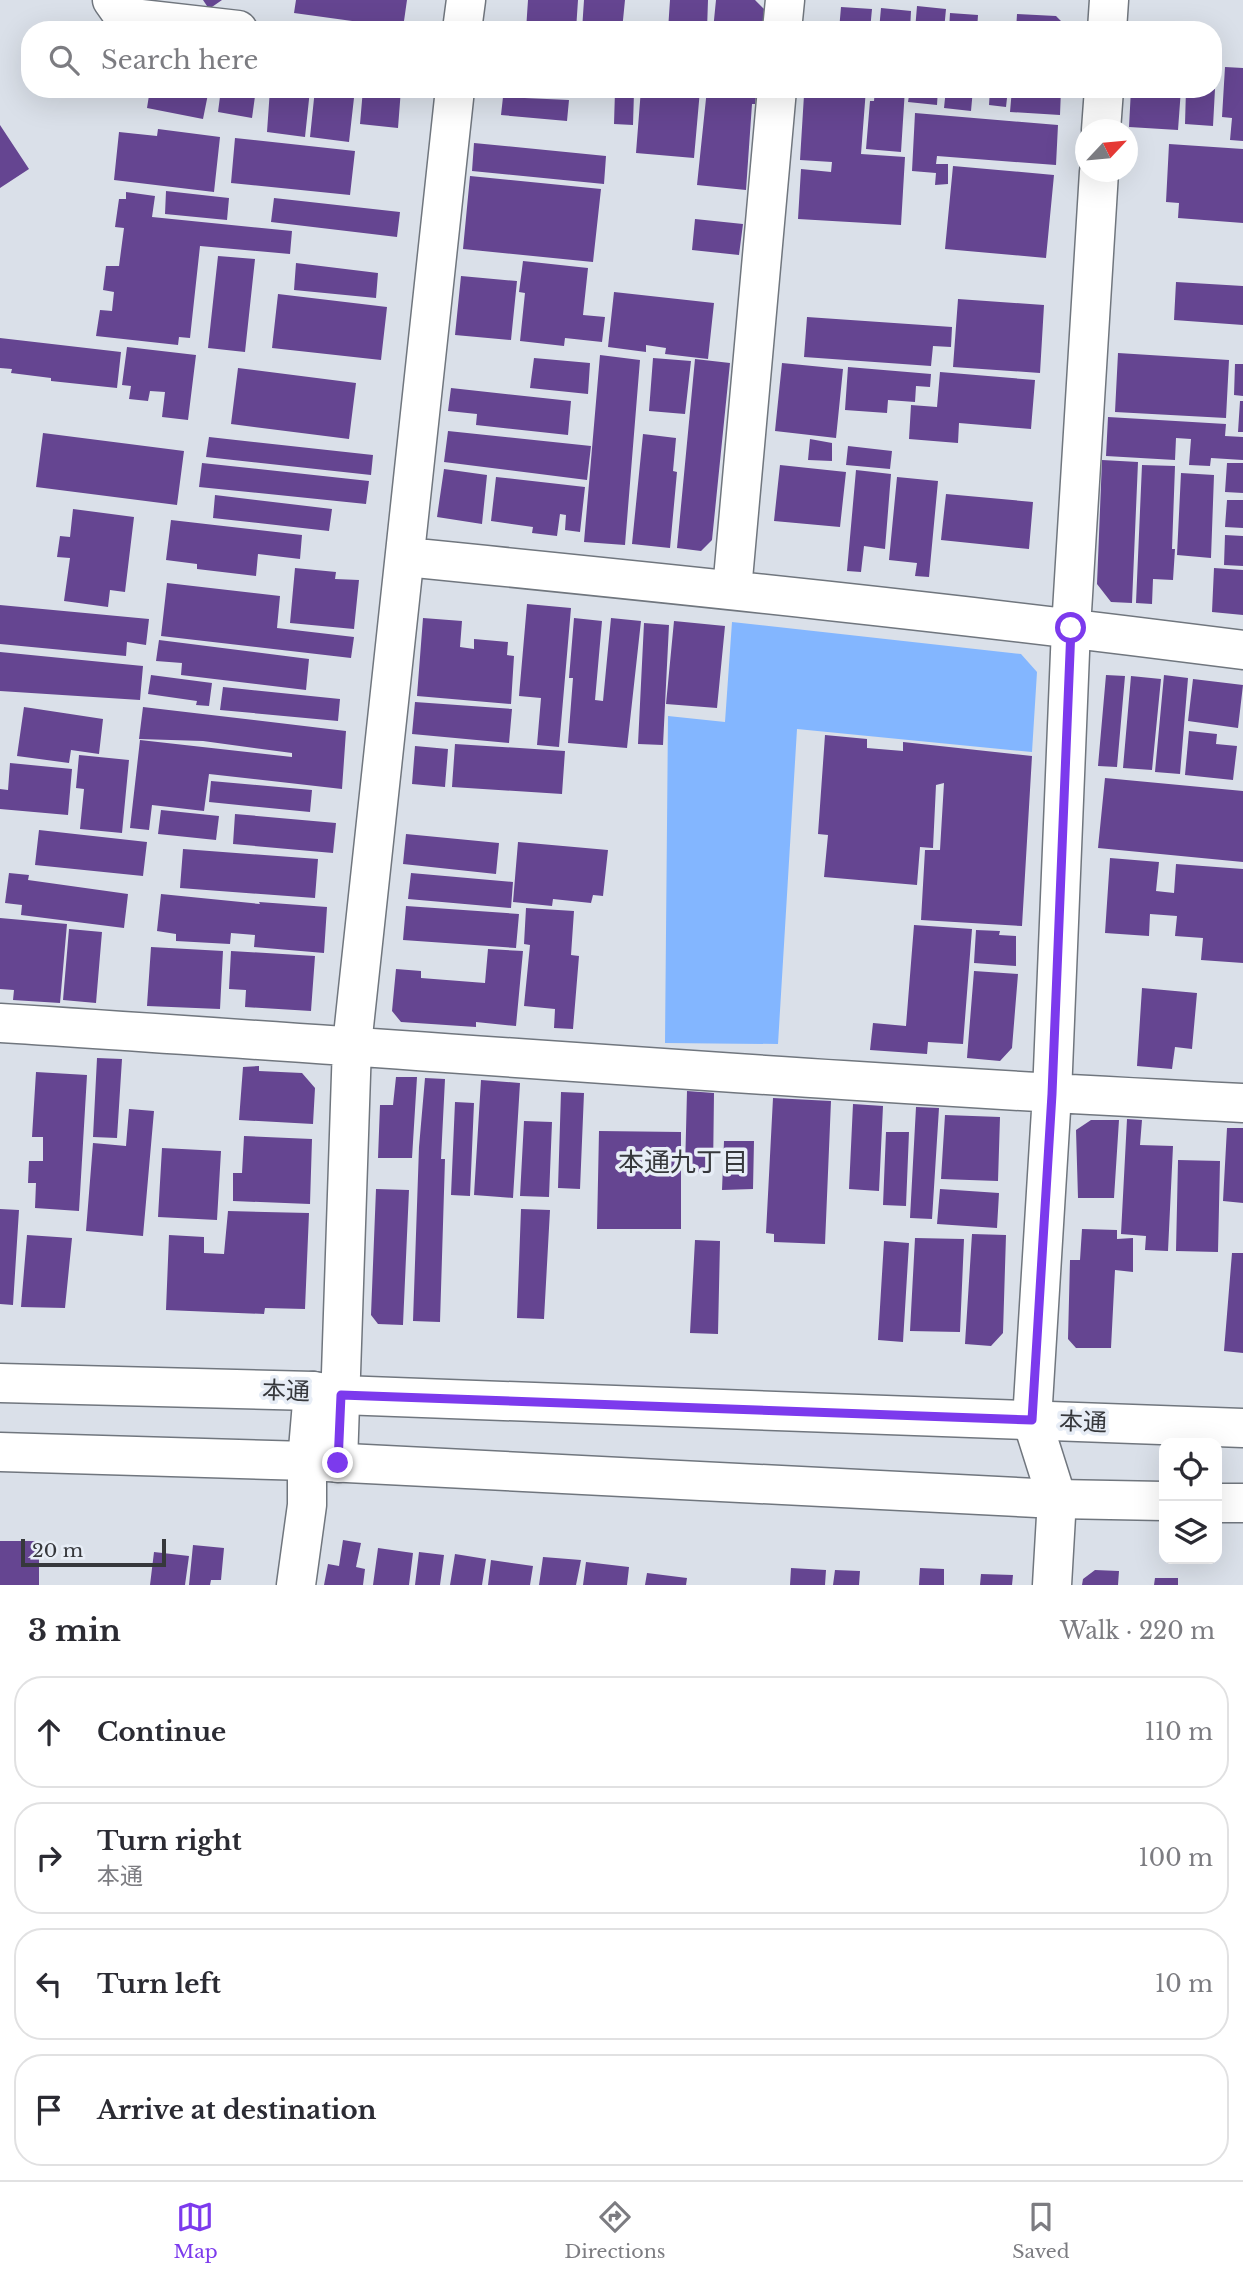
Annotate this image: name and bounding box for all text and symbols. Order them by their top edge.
search box [21,21,1222,98]
icon: search [45,41,83,79]
text: Search here [101,44,258,76]
north arrow [1075,119,1138,182]
route start [1055,612,1086,643]
district label: 本通九丁目 [618,1146,748,1178]
street label: 本通 [262,1375,311,1406]
street label: 本通 [1059,1406,1108,1437]
map controls [1159,1438,1222,1564]
button: locate [1159,1438,1222,1501]
route end [322,1447,353,1478]
button: layers [1159,1501,1222,1564]
scale bar [21,1536,166,1568]
text: 20 m [32,1539,83,1562]
text: 3 min [28,1612,121,1649]
text: Walk · 220 m [1060,1617,1215,1645]
icon: ahead [30,1713,68,1751]
text: Continue [97,1716,226,1748]
text: 110 m [1145,1718,1213,1746]
text: Turn right [97,1825,242,1857]
icon: right [30,1839,68,1877]
text: 100 m [1139,1844,1213,1872]
text: 本通 [97,1862,143,1890]
icon: left [30,1965,68,2003]
text: Turn left [97,1968,221,2000]
text: 10 m [1155,1970,1213,1998]
icon: arrive [30,2091,68,2129]
text: Arrive at destination [97,2094,377,2126]
tab: Map [173,2198,218,2263]
tab: Directions [564,2198,665,2263]
tab: Saved [1012,2198,1070,2263]

